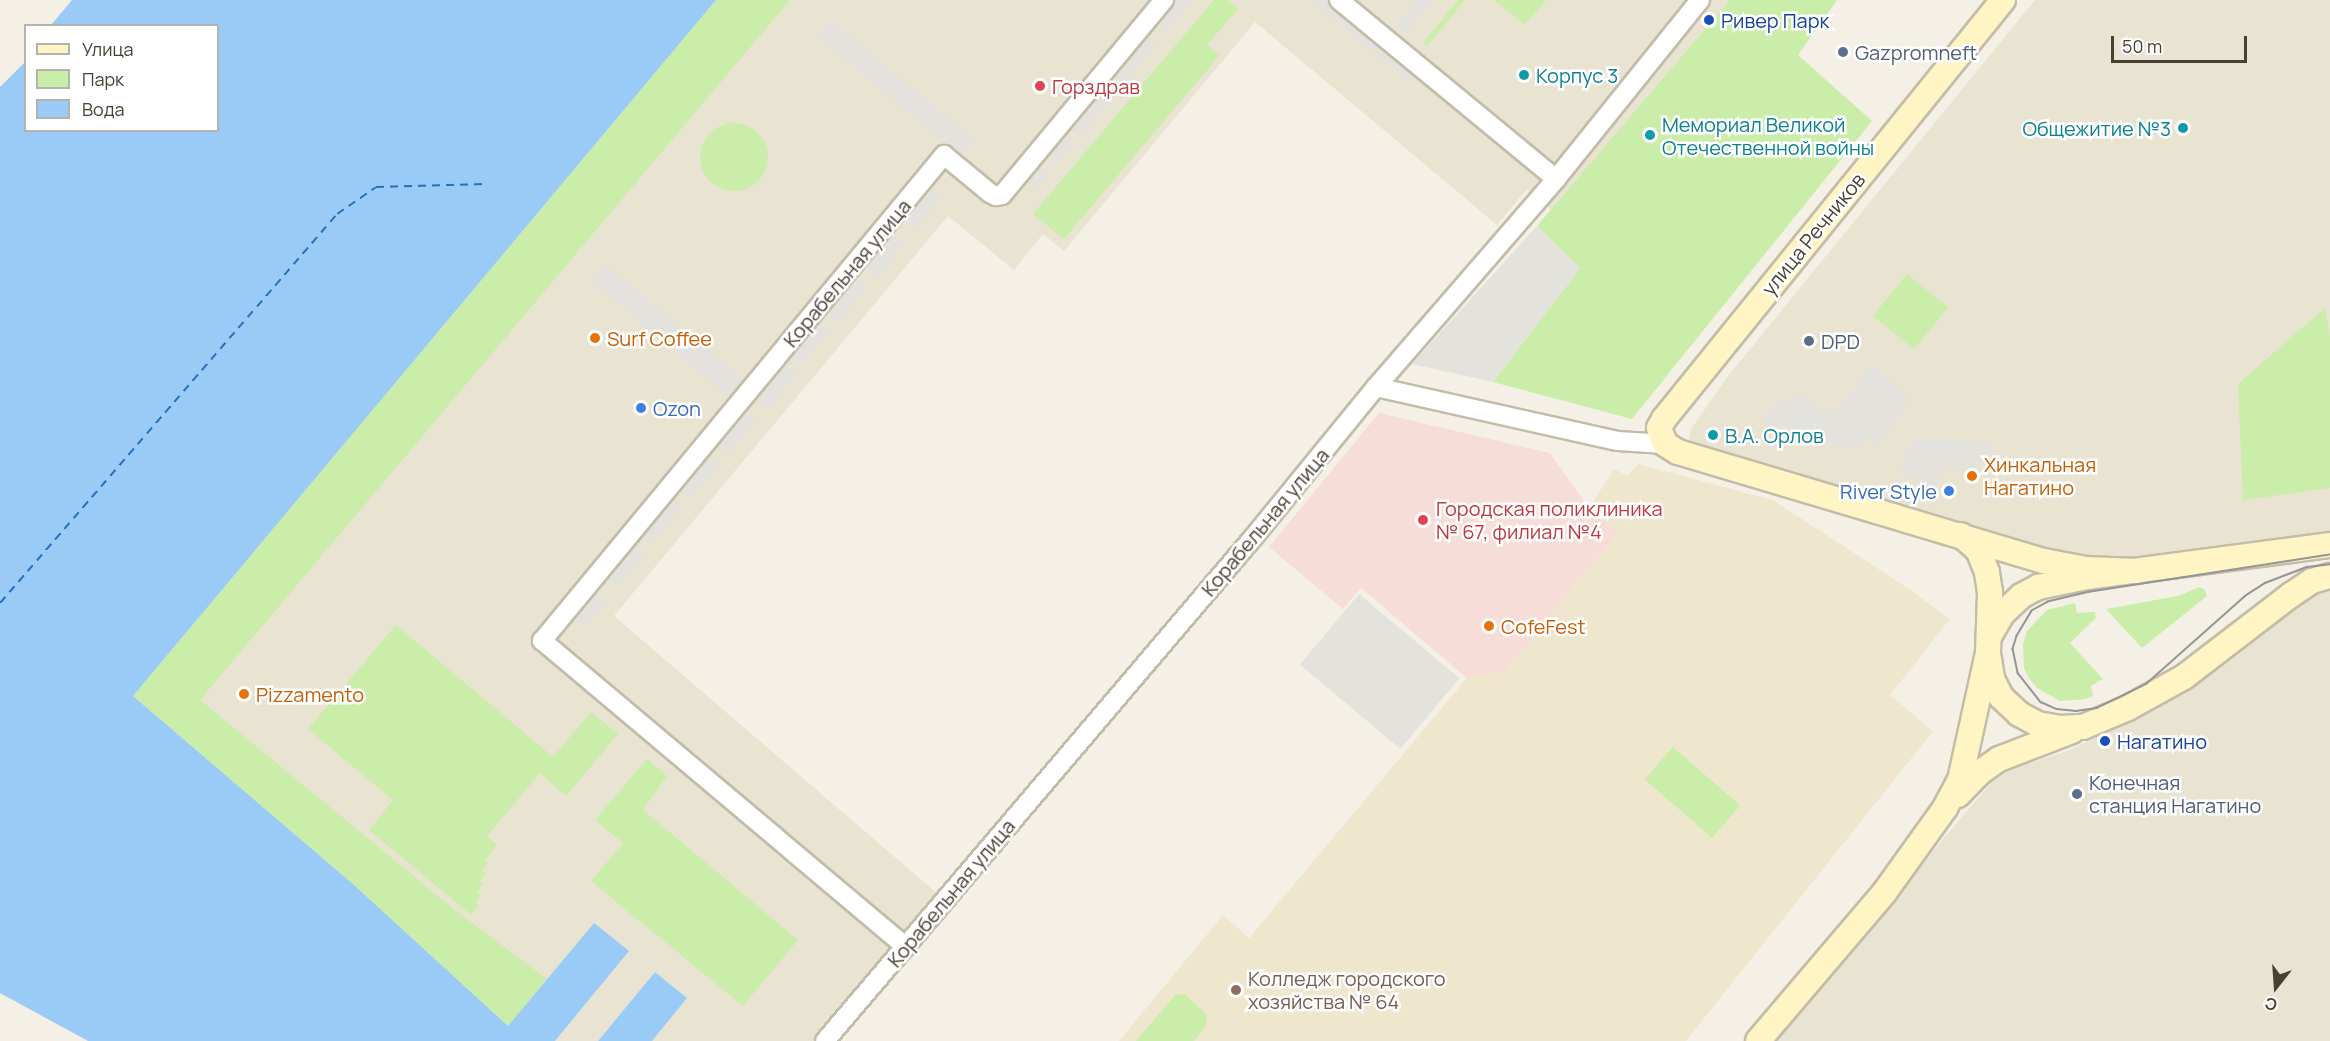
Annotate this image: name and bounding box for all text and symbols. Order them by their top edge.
place label: Ривер Парк [1721,8,1829,32]
marker: Ривер Парк [1702,13,1716,27]
legend [24,24,219,132]
scale bar [2114,24,2250,62]
text: 50 m [2122,34,2162,58]
text: Улица [82,37,134,61]
place label: Gazpromneft [1855,40,1977,64]
marker: Gazpromneft [1836,45,1850,59]
place label: Корпус 3 [1536,63,1618,87]
text: Парк [82,67,124,91]
marker: Корпус 3 [1517,68,1531,82]
place label: Горздрав [1052,74,1140,98]
marker: Горздрав [1033,79,1047,93]
text: Вода [82,97,124,121]
place label: Мемориал Великой Отечественной войны [1662,112,1874,159]
place label: Общежитие №3 [2022,116,2171,140]
marker: Общежитие №3 [2176,121,2190,135]
marker: Мемориал Великой Отечественной войны [1643,128,1657,142]
street label: улица Речников [1756,168,1870,300]
street label: Корабельная улица [778,194,916,352]
place label: Surf Coffee [607,326,712,350]
place label: DPD [1821,329,1860,353]
marker: Surf Coffee [588,331,602,345]
marker: DPD [1802,334,1816,348]
place label: Ozon [653,396,701,420]
marker: Ozon [634,401,648,415]
place label: В.А. Орлов [1725,423,1824,447]
marker: В.А. Орлов [1706,428,1720,442]
street label: Корабельная улица [1196,443,1334,601]
place label: Хинкальная Нагатино [1984,452,2096,499]
marker: Хинкальная Нагатино [1965,469,1979,483]
place label: River Style [1840,479,1937,503]
marker: River Style [1942,484,1956,498]
place label: Городская поликлиника № 67, филиал №4 [1436,496,1663,543]
marker: Городская поликлиника № 67, филиал №4 [1414,511,1432,529]
place label: CofeFest [1501,614,1585,638]
marker: CofeFest [1482,619,1496,633]
place label: Pizzamento [256,682,364,706]
marker: Pizzamento [237,687,251,701]
place label: Нагатино [2117,729,2207,753]
marker: Нагатино [2098,734,2112,748]
place label: Конечная станция Нагатино [2089,771,2261,818]
marker: Конечная станция Нагатино [2070,787,2084,801]
street label: Корабельная улица [882,814,1020,972]
north arrow [2246,957,2306,1017]
place label: Колледж городского хозяйства № 64 [1248,966,1446,1013]
marker: Колледж городского хозяйства № 64 [1229,983,1243,997]
text: С [2262,992,2280,1016]

